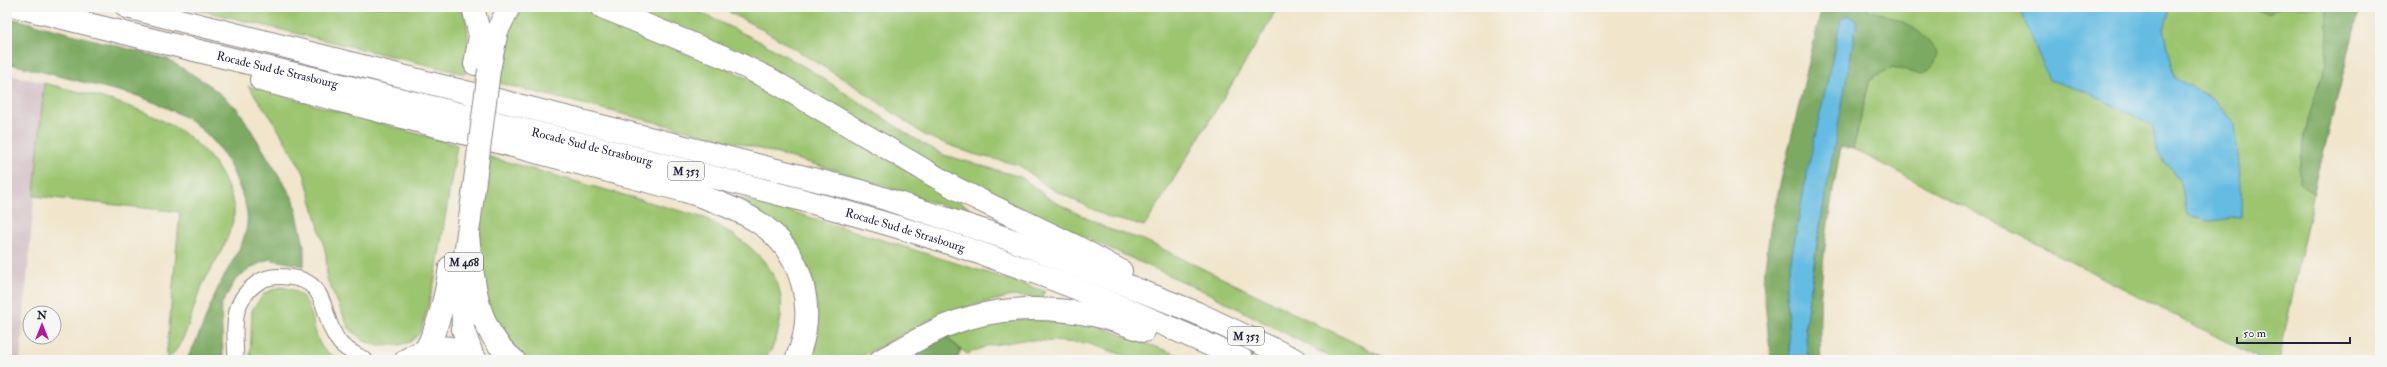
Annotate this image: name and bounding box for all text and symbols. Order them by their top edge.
street label: Rocade Sud de Strasbourg [215,49,341,92]
street label: Rocade Sud de Strasbourg [530,125,655,170]
road number: M 353 [668,162,704,180]
street label: Rocade Sud de Strasbourg [843,205,968,256]
road number: M 468 [445,253,483,271]
north arrow [22,305,62,345]
text: N [36,309,48,322]
scale bar [2237,319,2350,345]
text: 50 m [2243,326,2267,341]
road number: M 353 [1228,327,1264,345]

